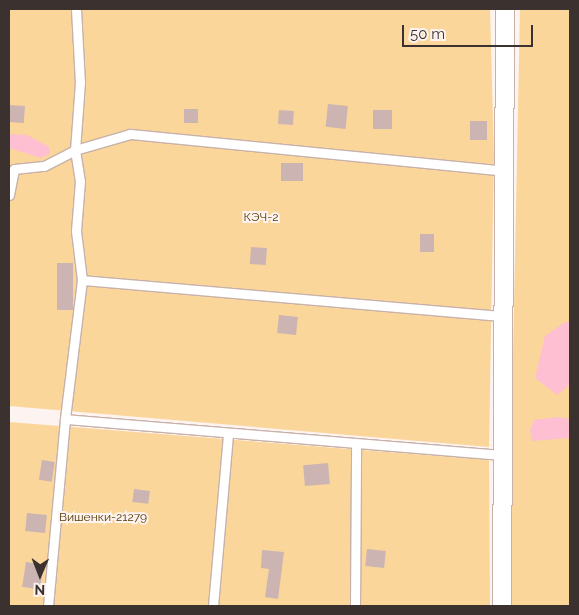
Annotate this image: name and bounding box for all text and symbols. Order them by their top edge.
scale bar [404,15,535,47]
text: 50 m [410,25,445,43]
park label: КЭЧ-2 [243,211,279,225]
park label: Вишенки-21279 [59,511,147,525]
north arrow [15,550,65,600]
text: N [34,582,45,598]

